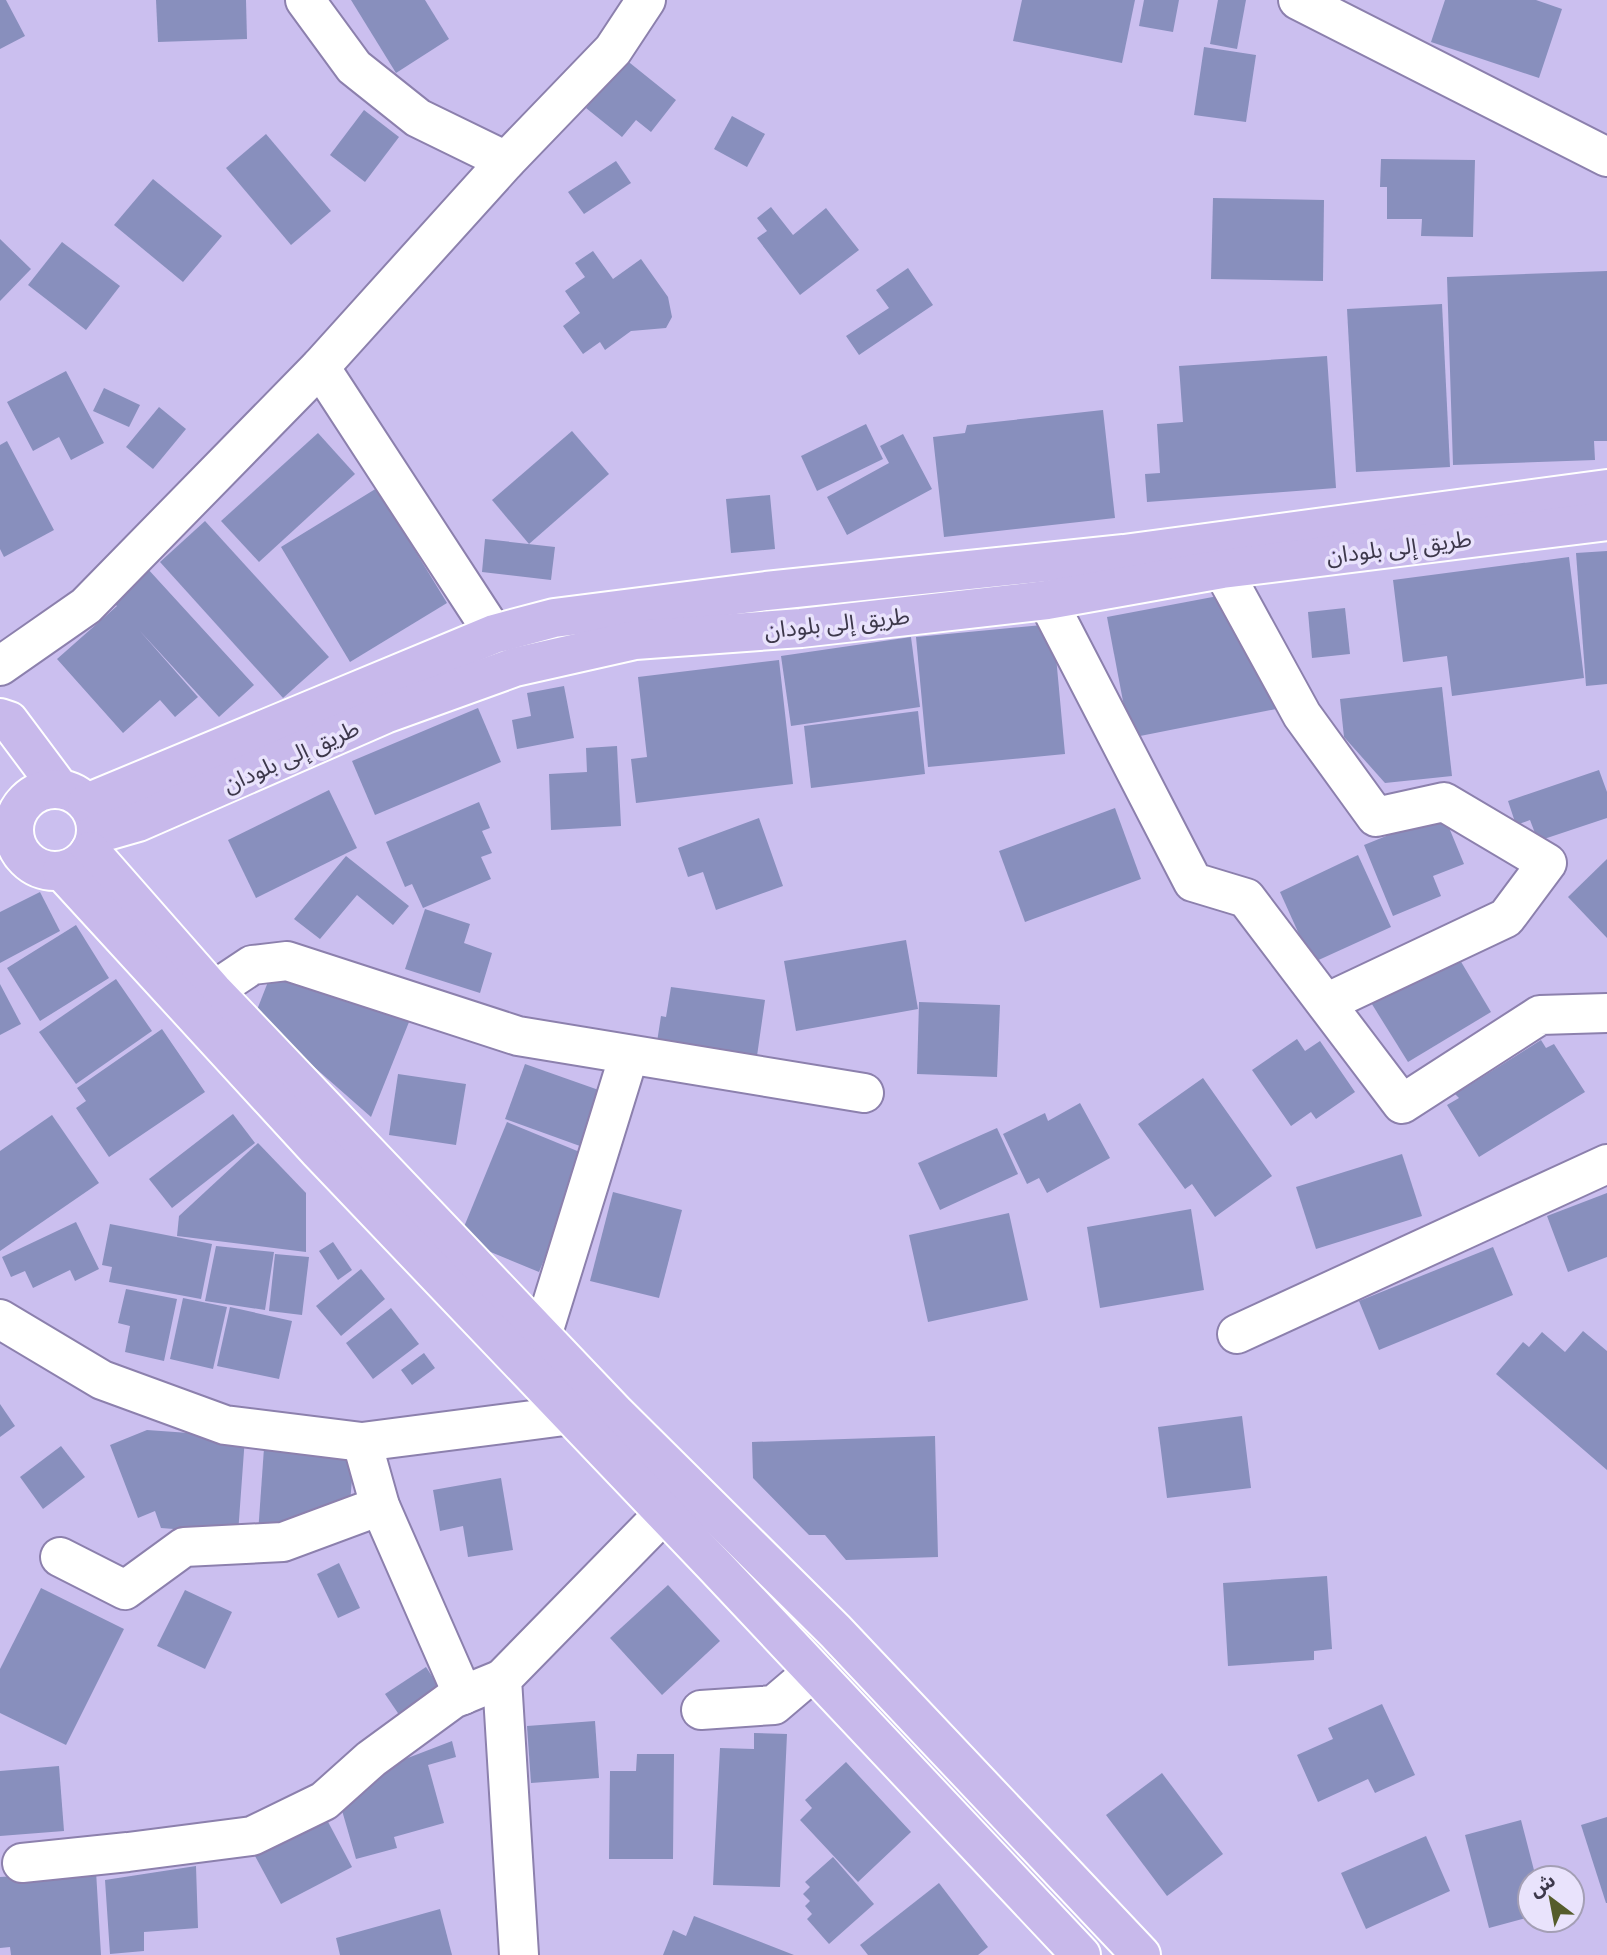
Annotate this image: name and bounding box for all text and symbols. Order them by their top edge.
street label: طريق إلى بلودان [1324,522,1474,572]
street label: طريق إلى بلودان [763,599,911,647]
street label: طريق إلى بلودان [218,712,364,800]
north arrow [1516,1864,1586,1934]
text: ش [1524,1867,1560,1903]

